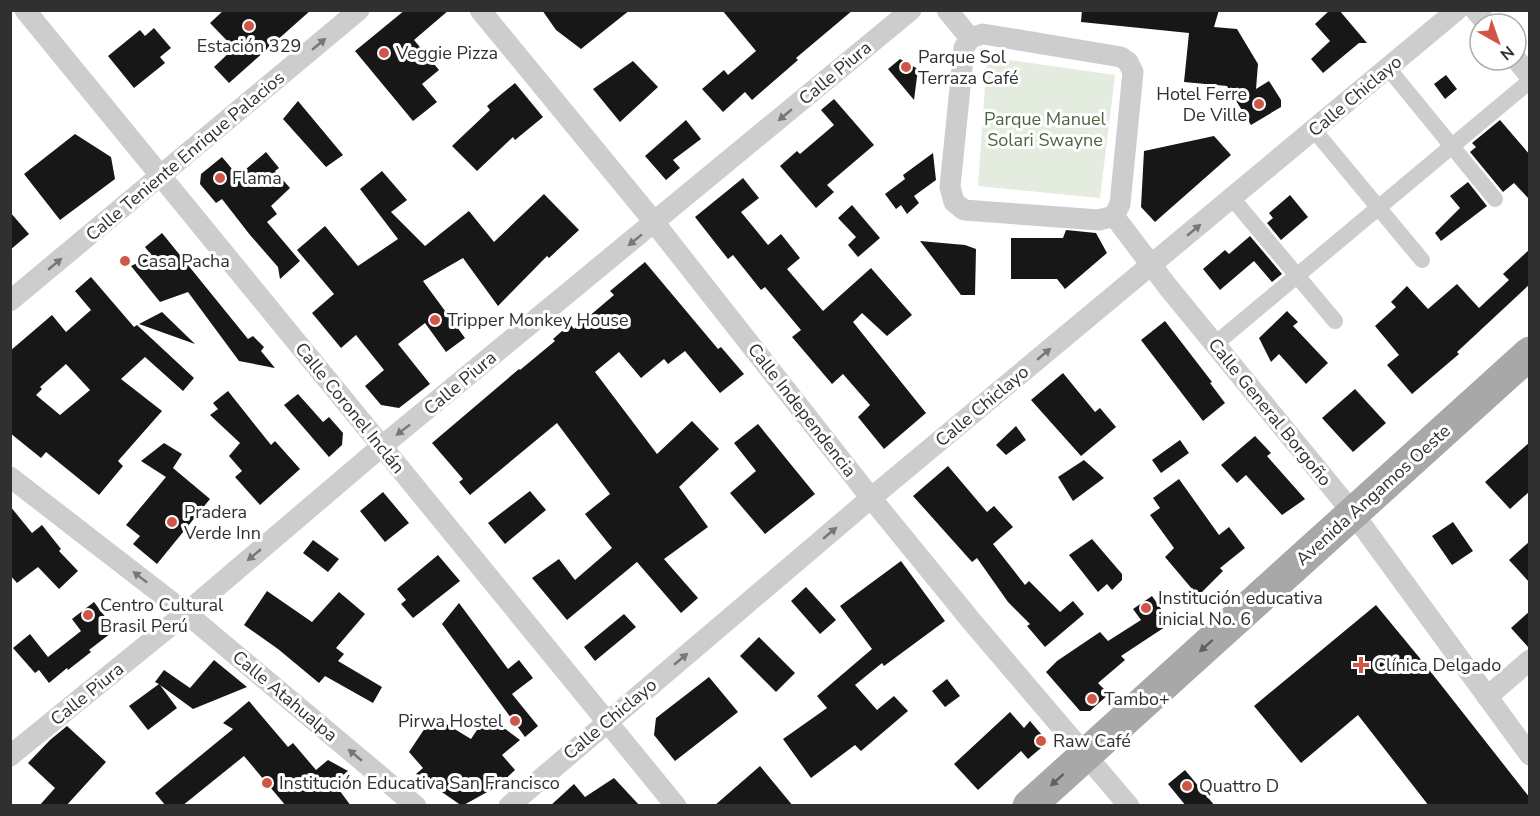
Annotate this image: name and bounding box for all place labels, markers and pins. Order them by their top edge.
marker: Estación 329 [242,19,256,33]
place label: Estación 329 [197,34,301,58]
place label: Veggie Pizza [395,41,498,65]
place label: Parque Sol Terraza Café [918,45,1018,90]
marker: Veggie Pizza [377,46,391,60]
marker: Parque Sol Terraza Café [899,60,913,74]
place label: Hotel Ferre De Ville [1156,82,1247,127]
marker: Hotel Ferre De Ville [1252,97,1266,111]
place label: Flama [232,166,282,190]
marker: Flama [213,171,227,185]
place label: Casa Pacha [137,249,230,273]
marker: Casa Pacha [118,254,132,268]
place label: Tripper Monkey House [447,308,628,332]
marker: Tripper Monkey House [428,313,442,327]
place label: Pradera Verde Inn [183,500,261,545]
marker: Pradera Verde Inn [165,515,179,529]
place label: Institución educativa inicial No. 6 [1158,586,1323,631]
place label: Centro Cultural Brasil Perú [100,593,224,638]
marker: Institución educativa inicial No. 6 [1139,601,1153,615]
marker: Centro Cultural Brasil Perú [81,608,95,622]
place label: Clínica Delgado [1374,653,1501,677]
marker: Clínica Delgado [1352,656,1370,674]
place label: Tambo+ [1104,687,1170,711]
marker: Tambo+ [1085,692,1099,706]
place label: Pirwa Hostel [398,709,504,733]
marker: Pirwa Hostel [508,714,522,728]
place label: Raw Café [1053,729,1131,753]
marker: Raw Café [1034,734,1048,748]
place label: Institución Educativa San Francisco [279,771,560,795]
place label: Quattro D [1199,774,1279,798]
marker: Institución Educativa San Francisco [260,776,274,790]
marker: Quattro D [1180,779,1194,793]

